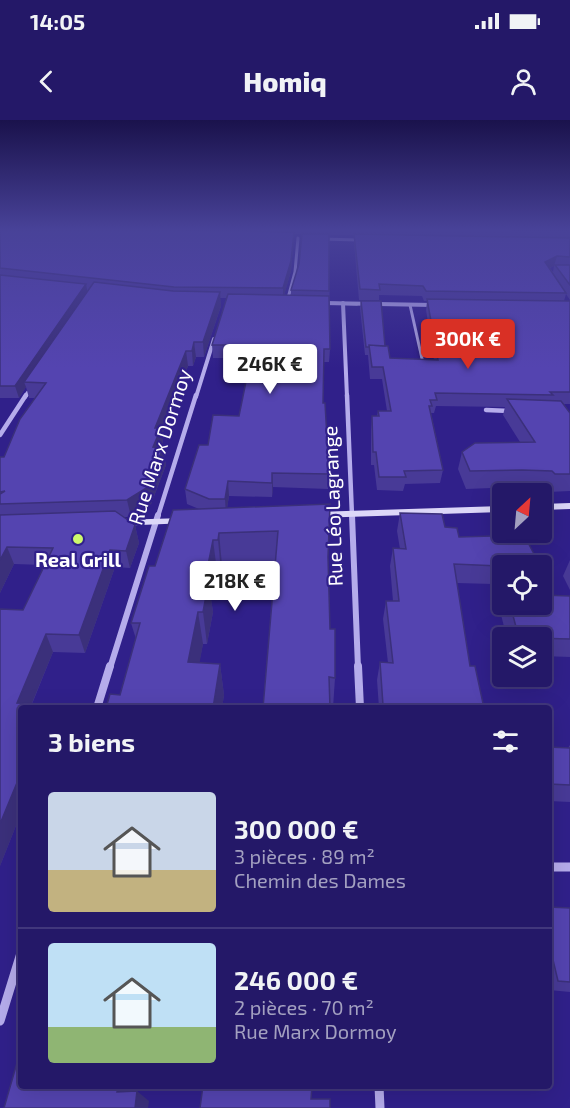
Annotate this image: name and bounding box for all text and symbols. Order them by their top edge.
text: 14:05 [30,8,85,34]
icon: back [30,65,63,98]
text: Homiq [243,65,327,97]
icon: person [507,65,540,98]
pin: 300K € [419,319,517,370]
text: 300K € [435,326,501,350]
pin: 246K € [221,344,319,395]
text: 246K € [237,351,303,375]
street label: Rue Marx Dormoy [123,365,196,528]
street label: Rue Léo Lagrange [317,425,347,587]
north arrow [492,483,552,543]
map controls [492,483,552,687]
marker: Real Grill [71,532,85,546]
place label: Real Grill [35,547,121,571]
button: locate [492,555,552,615]
pin: 218K € [186,561,284,612]
text: 218K € [204,568,266,592]
button: layers [492,627,552,687]
icon: filters [489,725,522,758]
text: 3 biens [48,726,135,757]
text: 300 000 € [234,813,359,844]
icon: home [96,816,168,888]
text: 3 pièces · 89 m² [234,844,375,868]
text: Chemin des Dames [234,868,406,892]
text: 246 000 € [234,964,358,995]
icon: home [96,967,168,1039]
text: 2 pièces · 70 m² [234,995,374,1019]
text: Rue Marx Dormoy [234,1019,397,1043]

